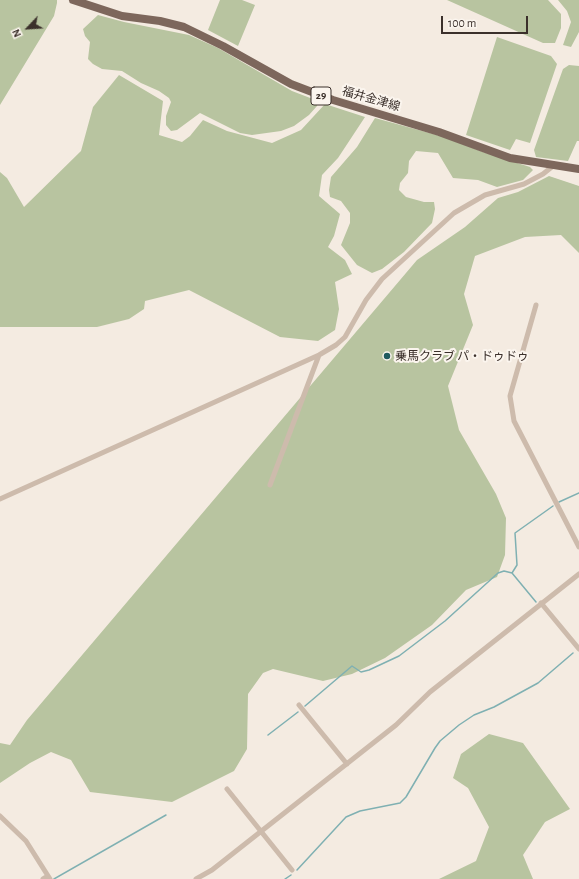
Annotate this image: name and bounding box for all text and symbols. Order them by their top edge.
north arrow [8,8,48,48]
scale bar [443,8,530,34]
text: 100 m [448,17,476,29]
text: N [10,27,23,39]
street label: 福井金津線 [340,84,402,114]
road number: 29 [311,87,331,105]
place label: 乗馬クラブ パ・ドゥドゥ [395,349,529,363]
marker: 乗馬クラブ パ・ドゥドゥ [382,351,392,361]

